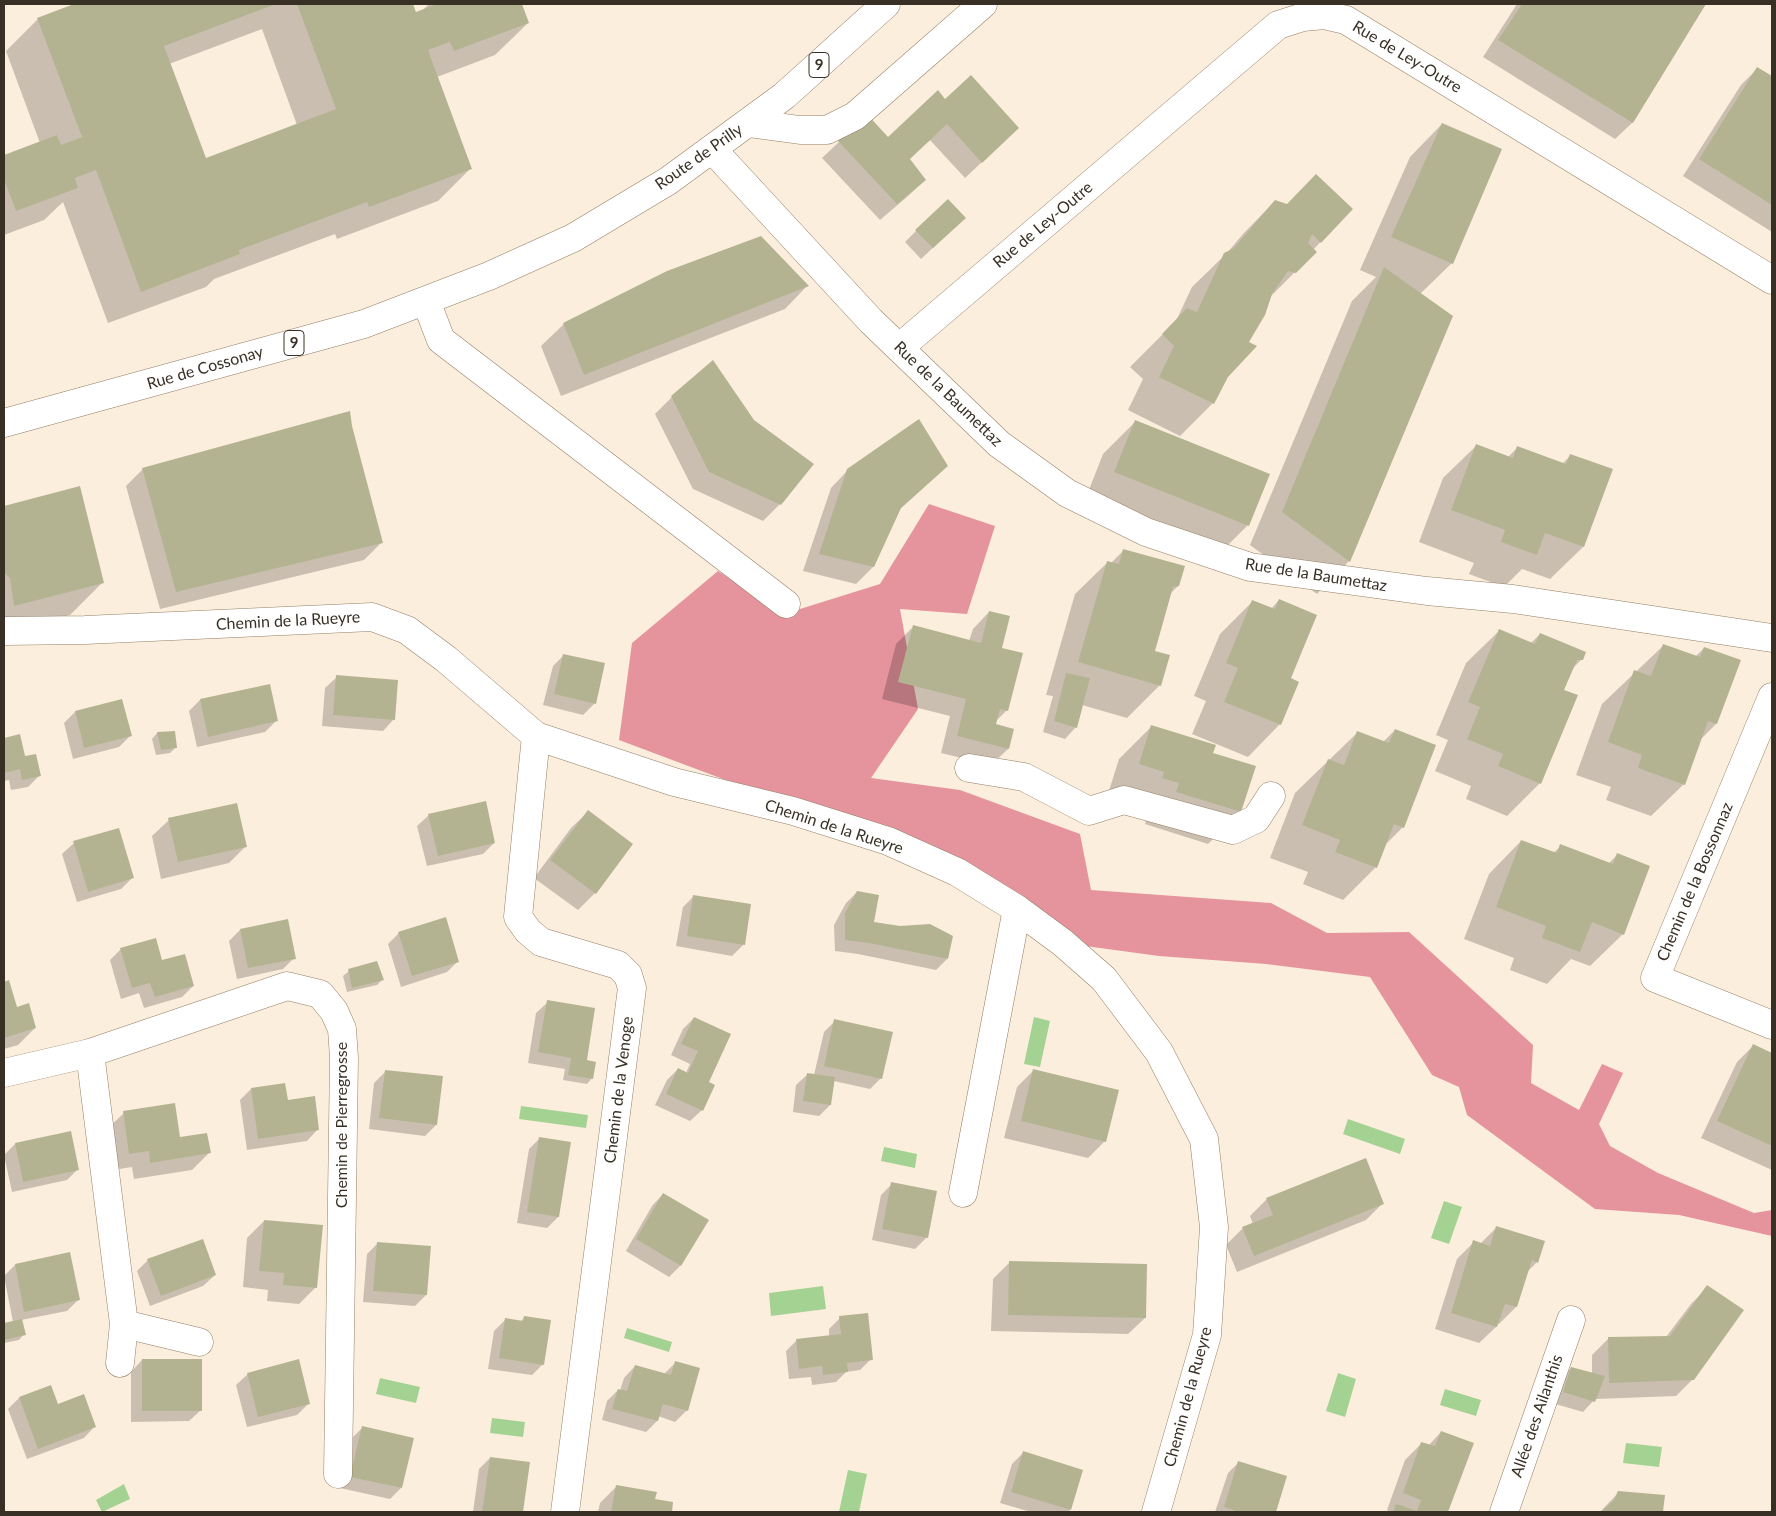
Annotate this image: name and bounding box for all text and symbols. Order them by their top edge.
street label: Rue de Ley-Outre [1349,17,1465,97]
road number: 9 [809,52,829,78]
street label: Route de Prilly [652,120,746,194]
street label: Rue de Ley-Outre [989,178,1097,272]
road number: 9 [284,330,304,356]
street label: Rue de la Baumettaz [890,337,1006,451]
street label: Rue de Cossonay [145,342,265,394]
street label: Rue de la Baumettaz [1244,554,1388,596]
street label: Chemin de la Rueyre [215,608,361,634]
street label: Chemin de la Rueyre [762,796,906,858]
street label: Chemin de la Bossonnaz [1653,800,1737,964]
street label: Chemin de la Venoge [600,1015,638,1165]
street label: Chemin de Pierregrosse [332,1042,352,1208]
street label: Chemin de la Rueyre [1160,1325,1216,1469]
street label: Allée des Ailanthis [1507,1352,1567,1480]

